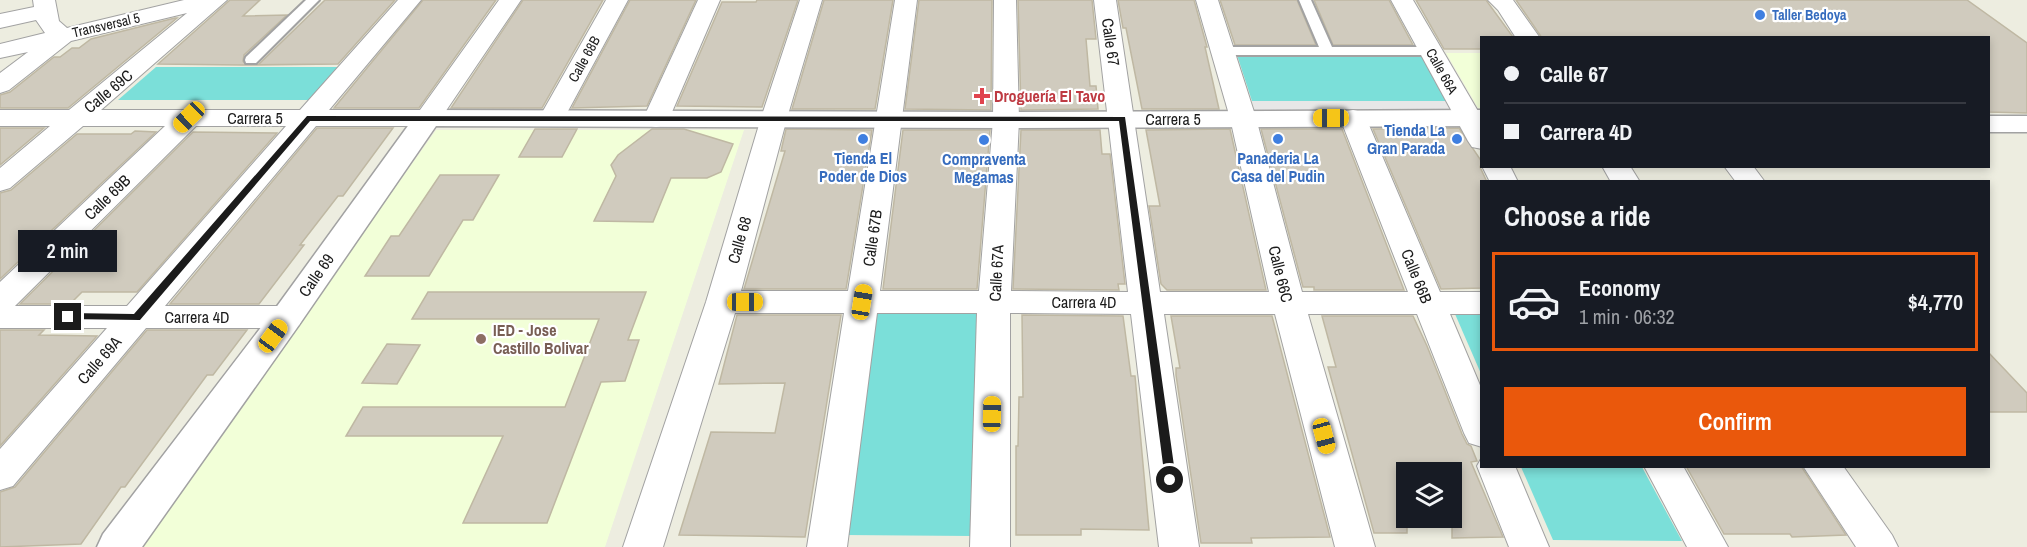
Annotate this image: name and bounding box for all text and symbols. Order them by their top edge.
place label: Taller Bedoya [1772,6,1847,24]
street label: Transversal 5 [70,8,142,42]
marker: Taller Bedoya [1753,8,1767,22]
street label: Calle 67 [1097,17,1125,67]
street label: Calle 68B [564,33,604,85]
street label: Calle 66A [1422,45,1462,97]
text: Calle 67 [1540,59,1608,89]
street label: Calle 69C [79,64,137,118]
place label: Droguería El Tavo [994,85,1105,107]
marker: Droguería El Tavo [975,89,989,103]
car [170,98,208,136]
street label: Carrera 5 [227,107,283,129]
street label: Carrera 5 [1145,108,1201,130]
car [1313,109,1349,127]
text: Carrera 4D [1540,117,1632,147]
place label: Tienda La Gran Parada [1367,119,1446,159]
marker: Tienda El Poder de Dios [856,132,870,146]
marker: Panaderia La Casa del Pudin [1271,132,1285,146]
marker: Tienda La Gran Parada [1450,132,1464,146]
marker: Compraventa Megamas [977,133,991,147]
place label: Tienda El Poder de Dios [819,147,907,187]
place label: Panaderia La Casa del Pudin [1231,147,1325,187]
place label: Compraventa Megamas [942,148,1027,188]
street label: Calle 69B [79,169,135,225]
text: Choose a ride [1504,198,1650,234]
street label: Calle 67B [857,208,887,268]
street label: Calle 68 [722,214,756,266]
callout: 2 min [19,230,118,272]
text: 2 min [46,237,89,264]
street label: Calle 66C [1263,243,1299,305]
street label: Calle 67A [984,244,1008,302]
street label: Calle 66B [1396,246,1438,307]
street label: Calle 69 [293,249,339,301]
text: Economy [1579,273,1660,303]
icon: car [1507,275,1561,329]
car [850,283,874,321]
text: $4,770 [1908,287,1963,317]
street label: Carrera 4D [1052,291,1116,313]
car [727,293,763,311]
route end [54,303,81,330]
text: 1 min · 06:32 [1579,303,1675,330]
street label: Carrera 4D [165,306,229,328]
car [255,316,291,356]
place label: IED - Jose Castillo Bolivar [493,319,589,359]
street label: Calle 69A [72,331,126,389]
marker: IED - Jose Castillo Bolivar [474,332,488,346]
button: Confirm [1504,387,1966,456]
car [983,396,1001,432]
car [1311,416,1337,456]
map controls [1396,462,1462,528]
button: layers [1396,462,1462,528]
route start [1156,466,1183,493]

